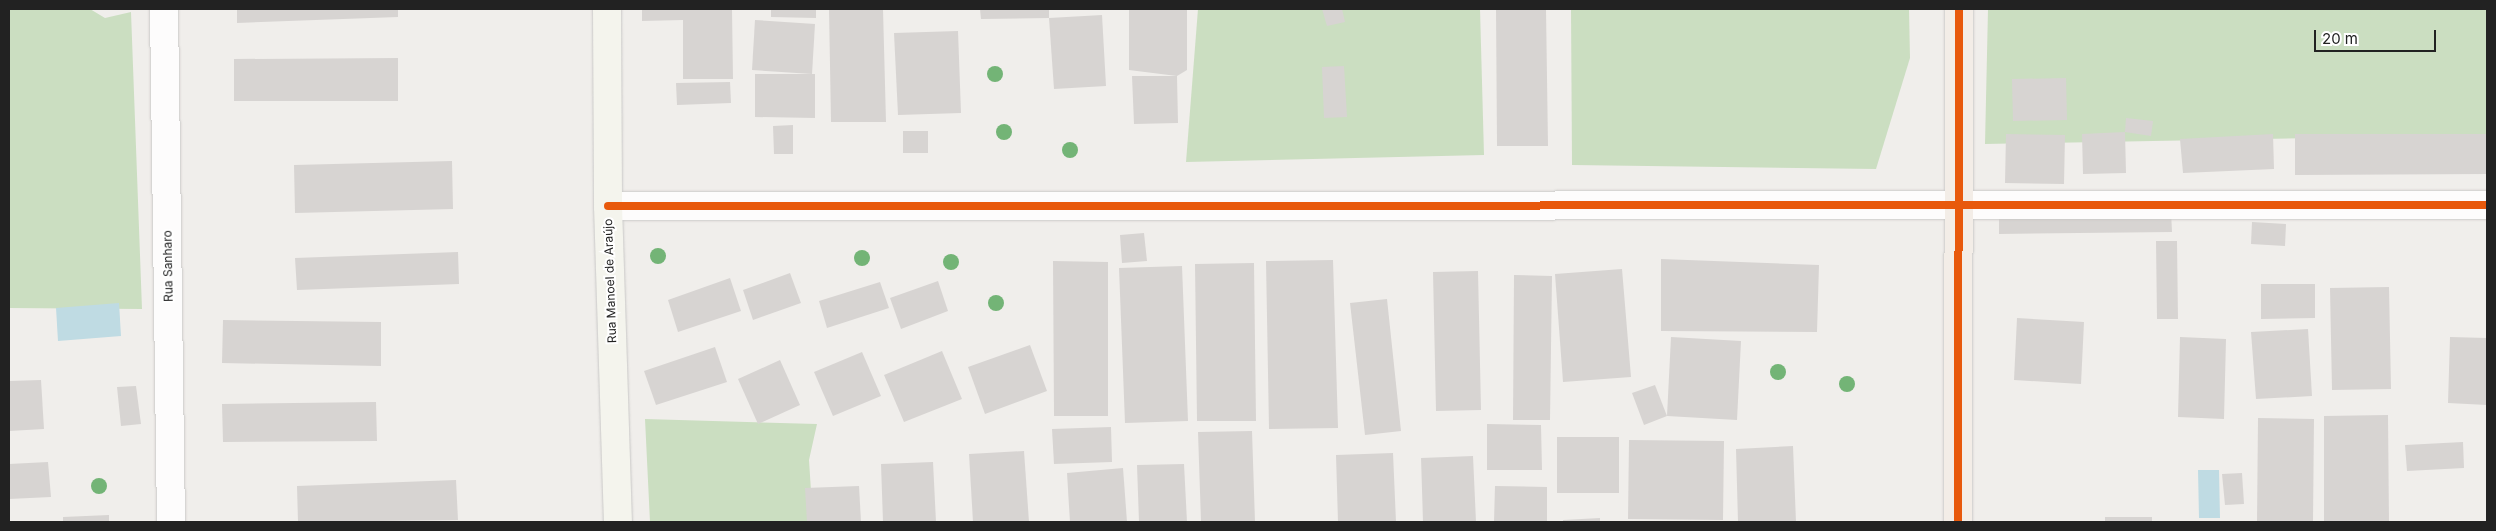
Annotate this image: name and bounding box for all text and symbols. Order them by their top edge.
scale bar [2316,20,2438,52]
text: 20 m [2322,29,2358,48]
street label: Rua Manoel de Araújo [601,219,619,343]
street label: Rua Sanharo [160,230,176,302]

